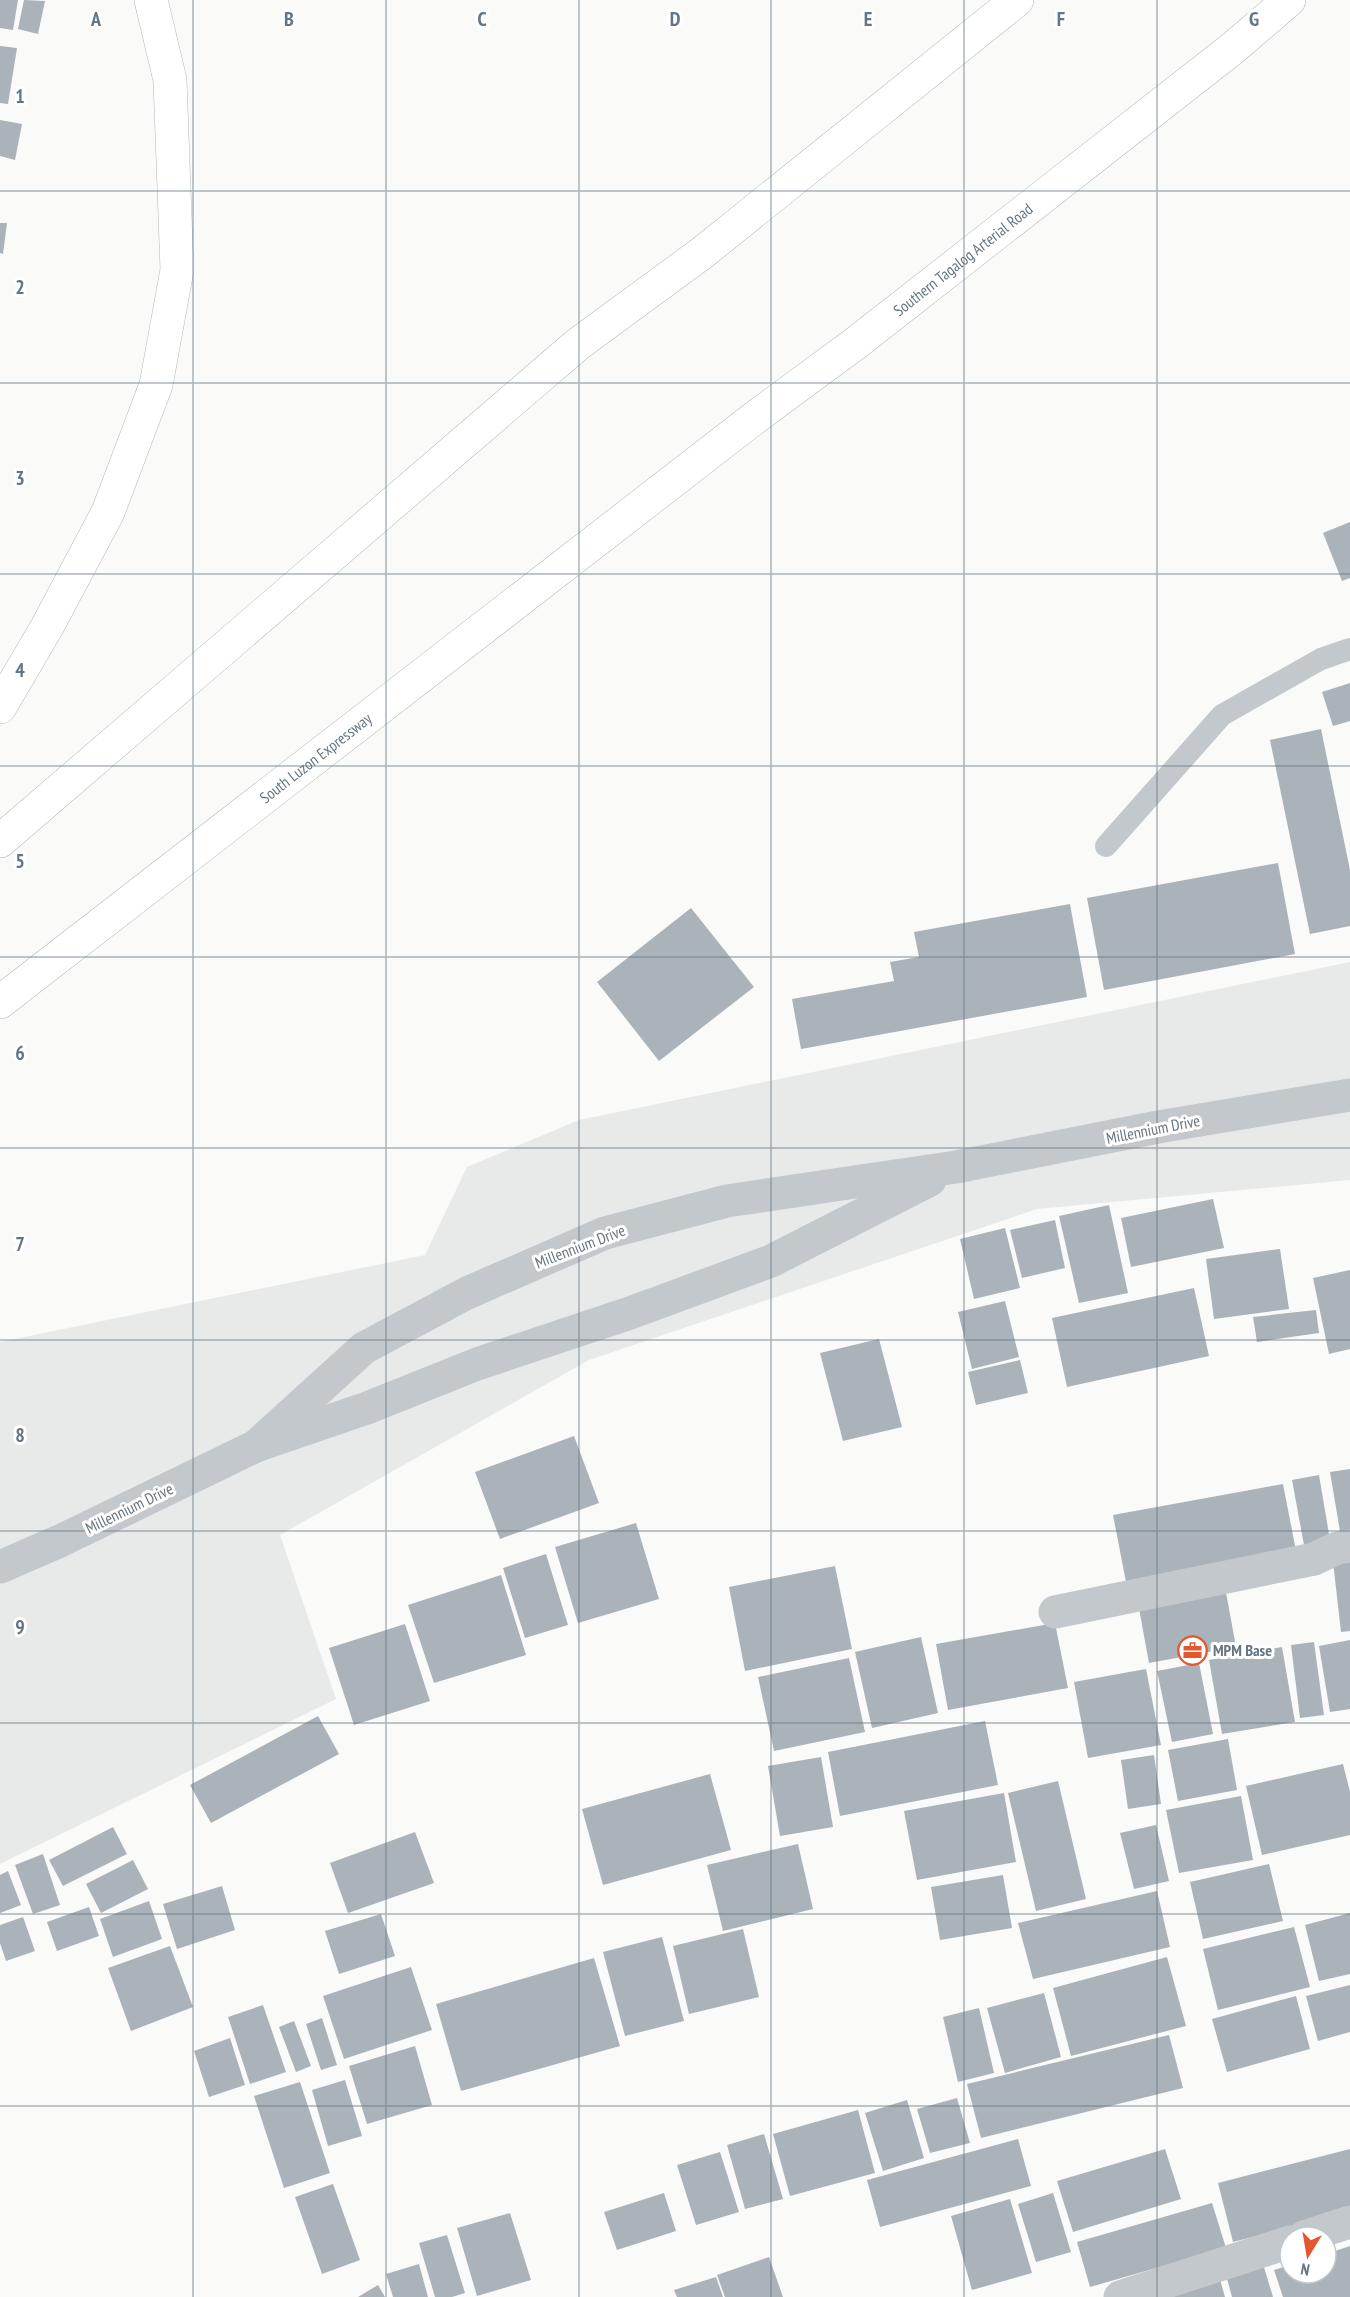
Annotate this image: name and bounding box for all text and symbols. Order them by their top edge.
text: A [90,6,102,32]
text: B [284,6,294,32]
text: C [477,6,487,32]
text: D [670,6,681,32]
text: E [864,6,872,32]
text: F [1057,6,1065,32]
text: G [1249,6,1259,32]
text: 1 [15,83,25,109]
street label: Southern Tagalog Arterial Road [889,199,1037,320]
text: 2 [15,274,25,300]
text: 3 [15,465,25,491]
text: 4 [15,657,25,683]
street label: South Luzon Expressway [256,708,375,807]
text: 5 [15,848,25,874]
text: 6 [15,1040,25,1066]
street label: Millennium Drive [1104,1110,1202,1148]
street label: Millennium Drive [532,1220,628,1272]
text: 7 [15,1231,25,1257]
text: 8 [15,1422,25,1448]
street label: Millennium Drive [82,1478,176,1538]
text: 9 [15,1614,25,1640]
office icon: MPM Base [1176,1634,1208,1666]
place label: MPM Base [1213,1640,1272,1660]
north arrow [1278,2225,1338,2285]
text: N [1299,2259,1311,2280]

